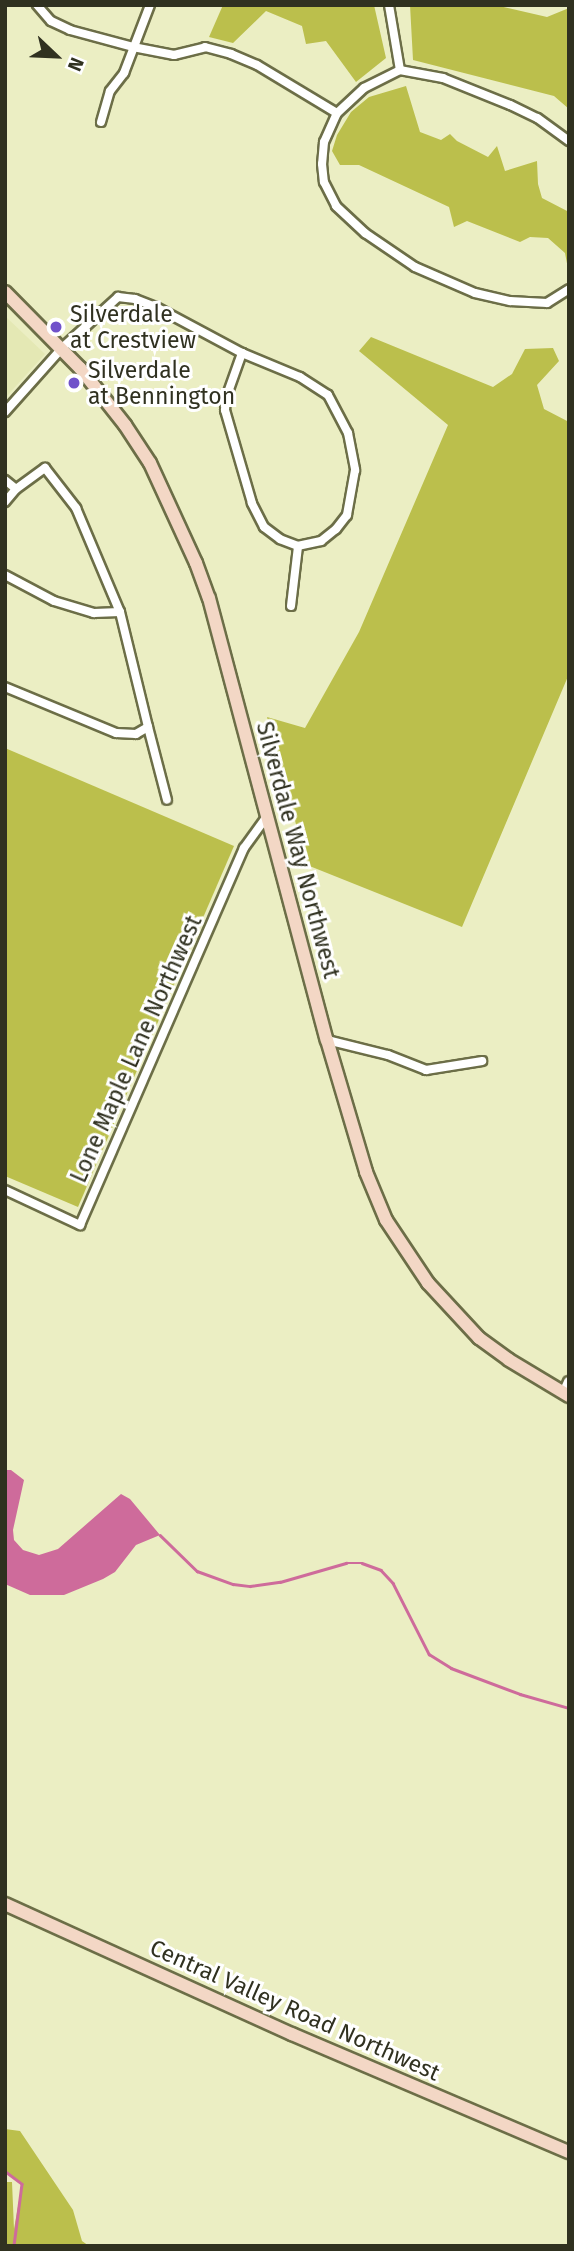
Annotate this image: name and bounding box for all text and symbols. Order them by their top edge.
north arrow [21,21,91,91]
text: N [63,54,89,75]
place label: Silverdale at Crestview [70,300,196,354]
marker: Silverdale at Crestview [48,319,64,335]
place label: Silverdale at Bennington [88,356,235,410]
marker: Silverdale at Bennington [66,375,82,391]
street label: Silverdale Way Northwest [250,719,346,981]
street label: Lone Maple Lane Northwest [65,911,207,1187]
street label: Central Valley Road Northwest [146,1933,444,2087]

